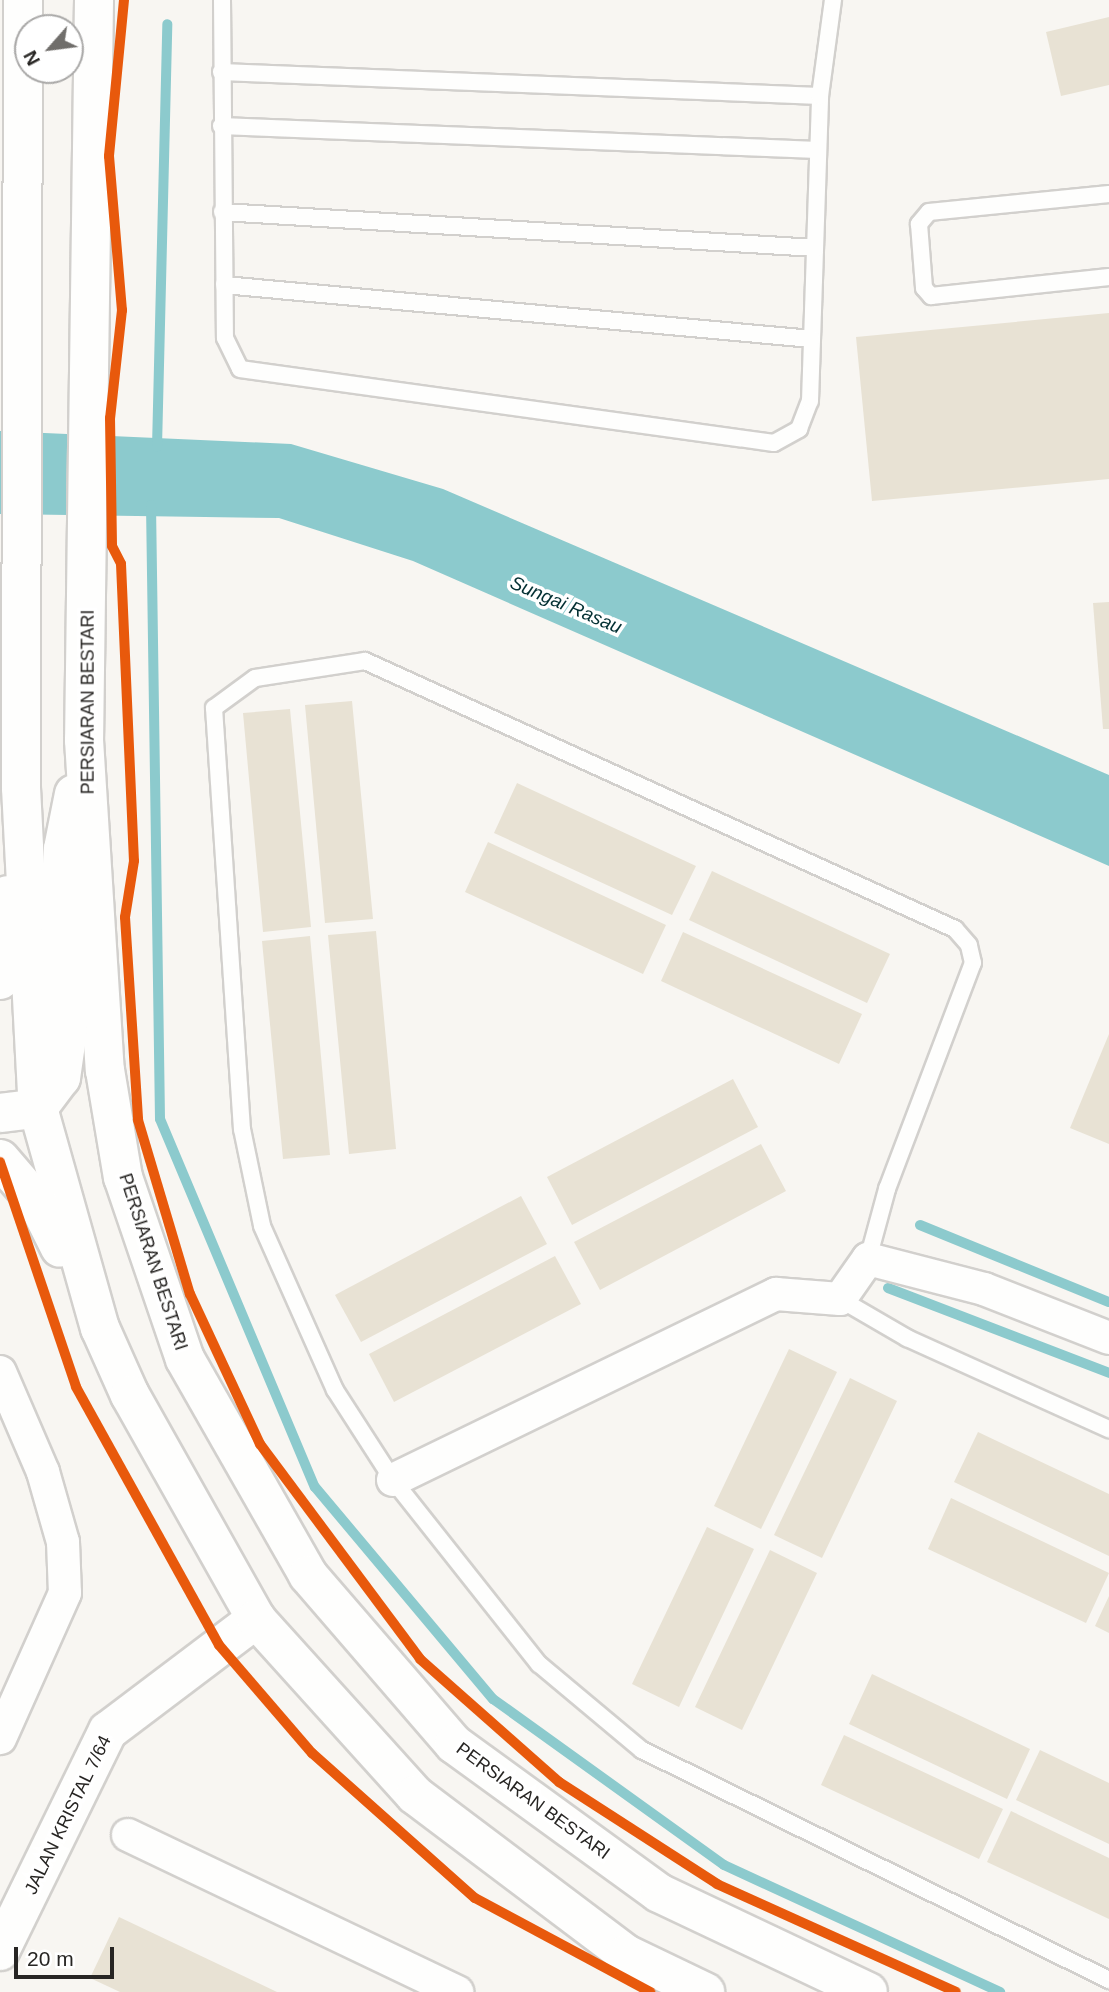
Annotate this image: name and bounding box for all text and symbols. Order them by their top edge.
north arrow [14,14,84,84]
text: N [19,47,44,69]
water label: Sungai Rasau [507,571,625,639]
street label: PERSIARAN BESTARI [77,610,99,794]
street label: PERSIARAN BESTARI [114,1171,192,1353]
street label: JALAN KRISTAL 7/64 [20,1732,116,1898]
street label: PERSIARAN BESTARI [452,1738,614,1864]
scale bar [18,1932,117,1976]
text: 20 m [27,1947,74,1970]

